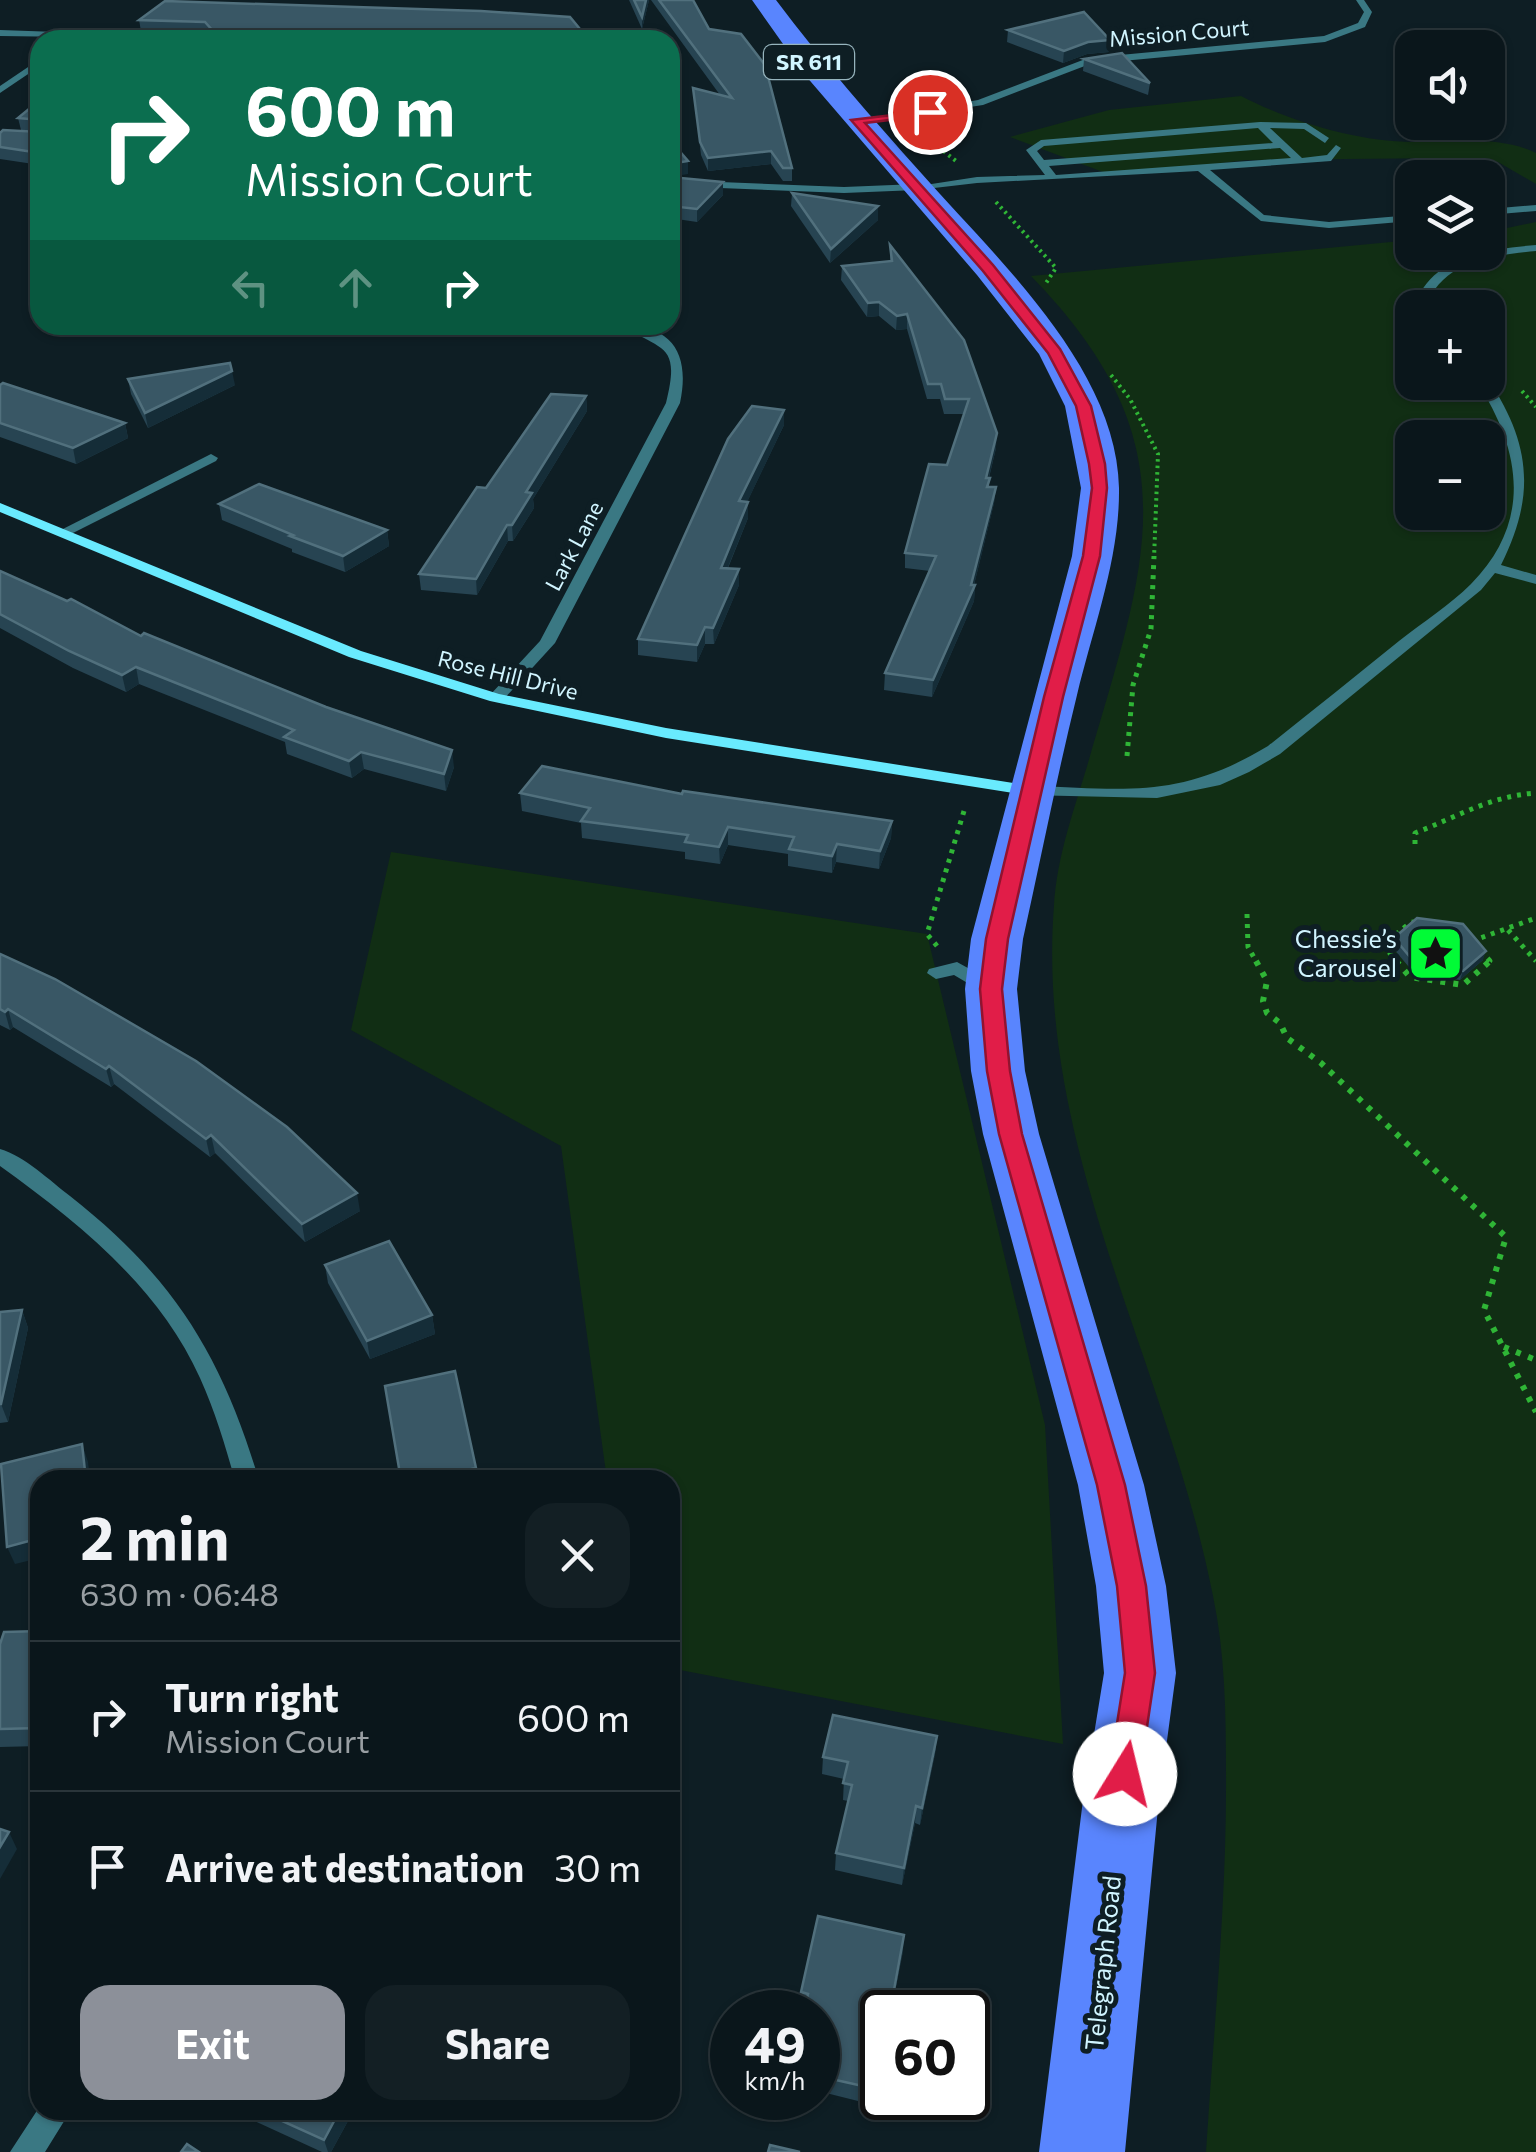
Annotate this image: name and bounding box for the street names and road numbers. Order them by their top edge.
street label: Mission Court [1108,13,1250,52]
road number: SR 611 [764,45,854,79]
street label: Lark Lane [539,496,608,595]
street label: Rose Hill Drive [435,644,581,705]
street label: Telegraph Road [1078,1874,1126,2052]

